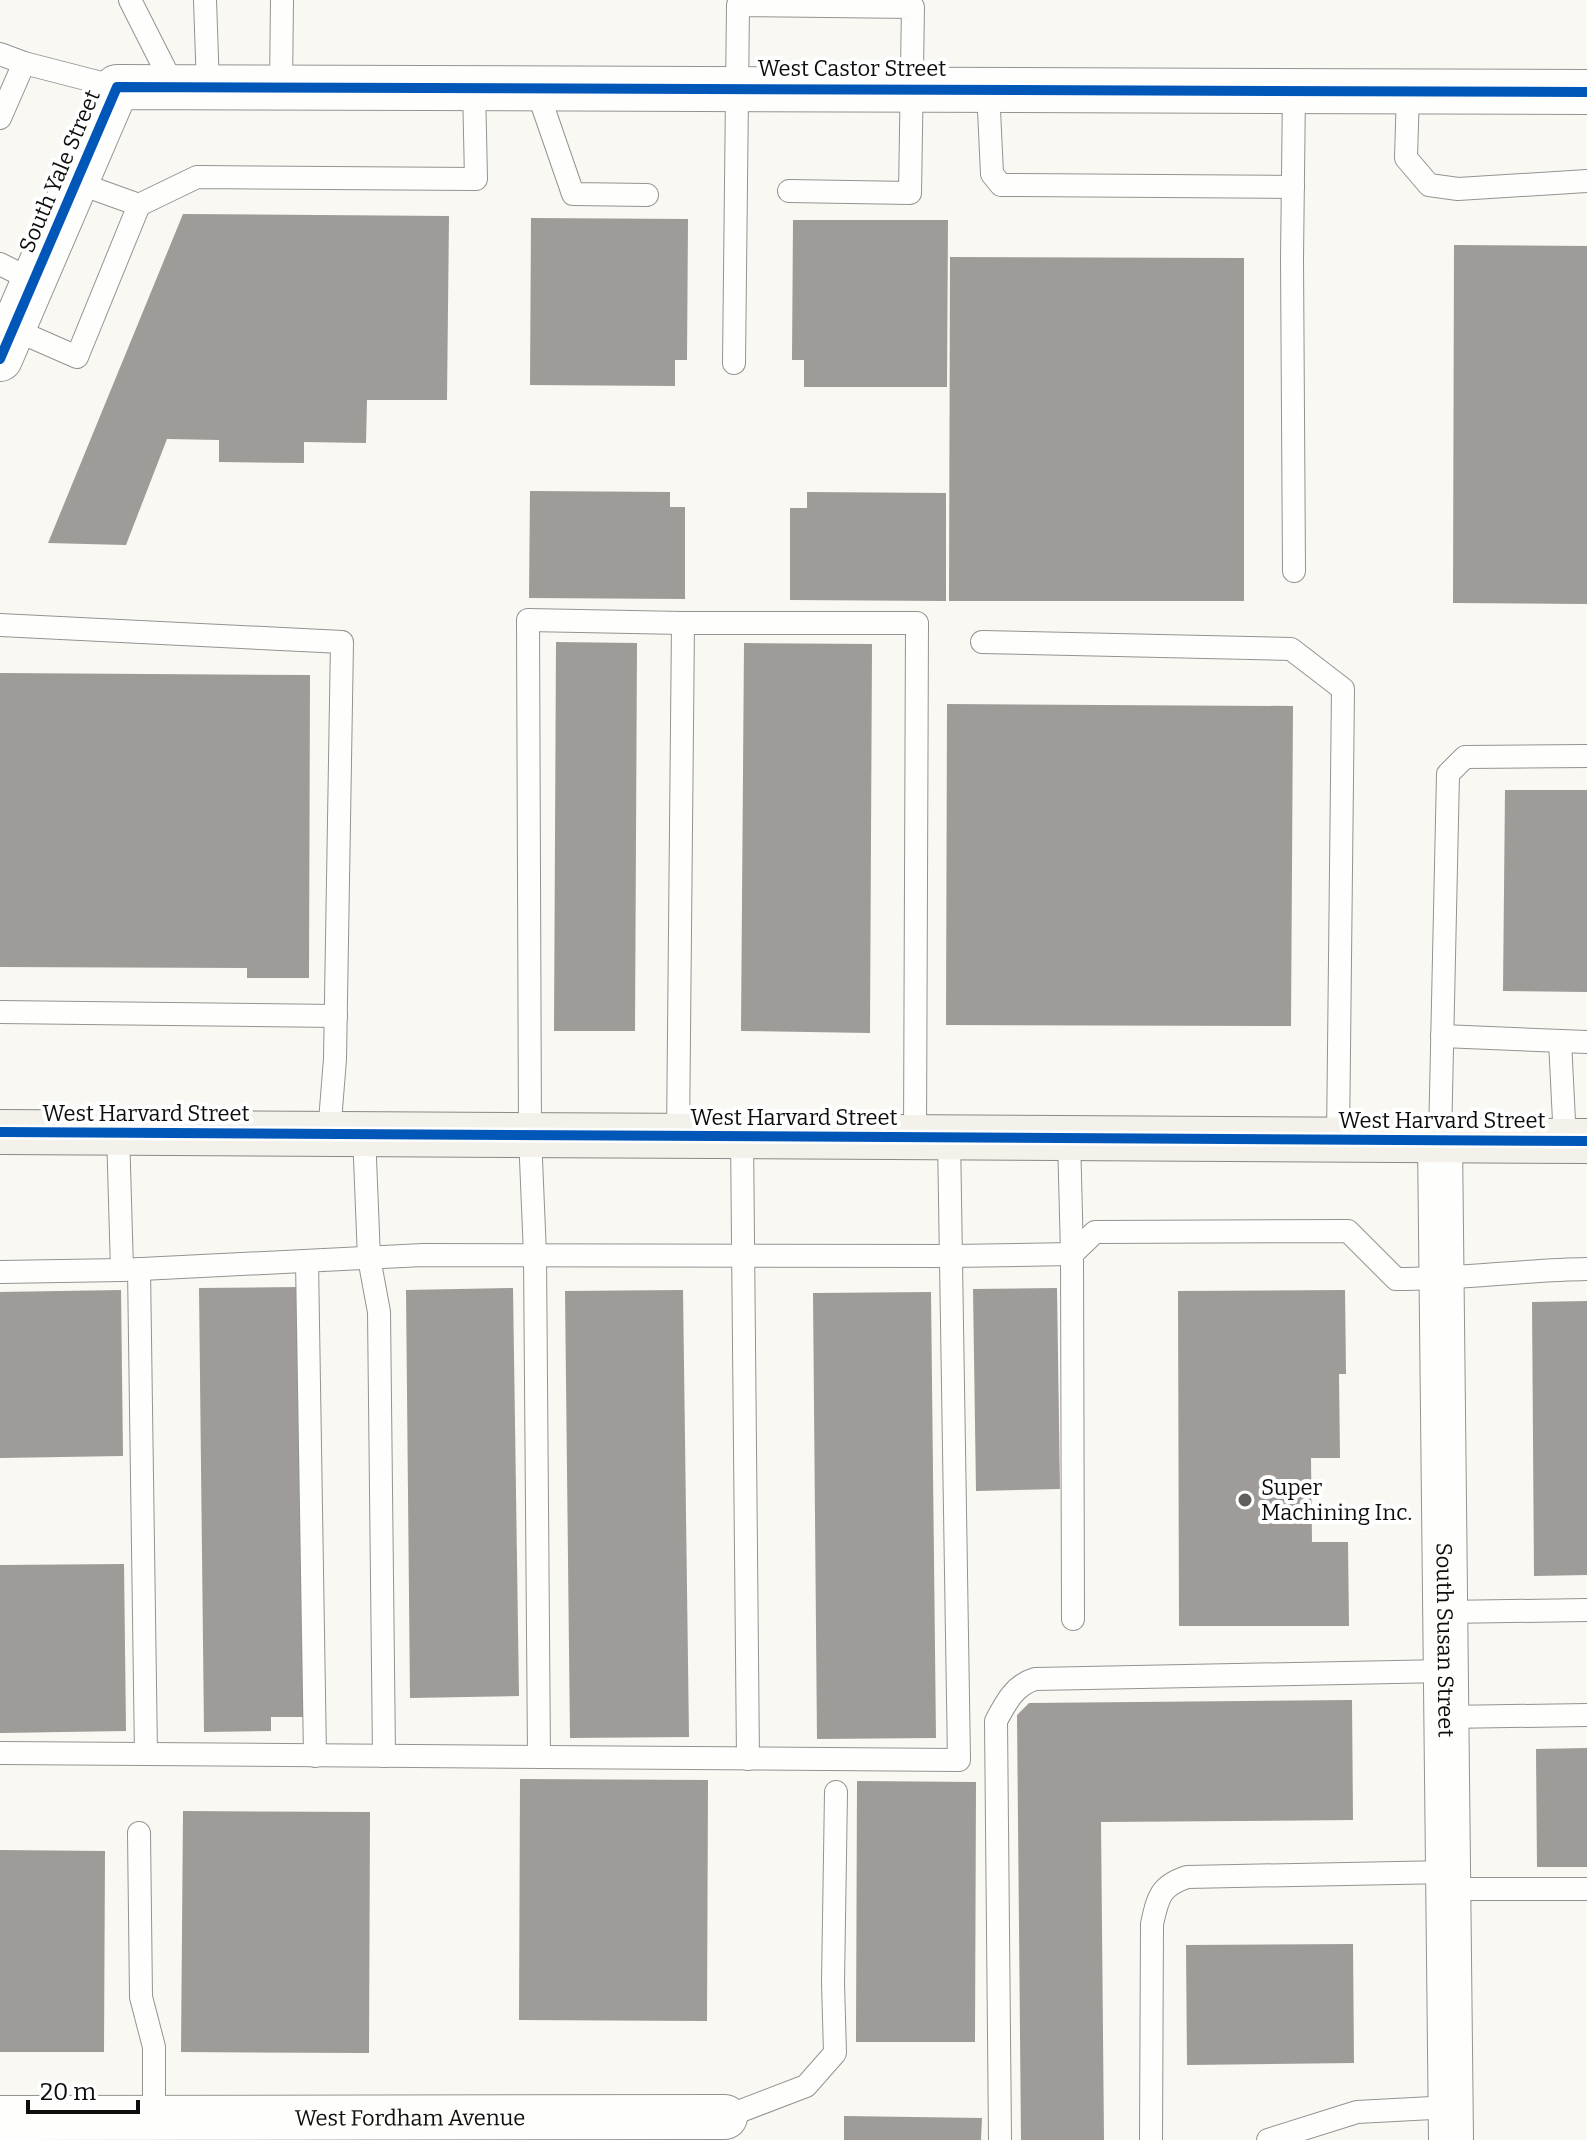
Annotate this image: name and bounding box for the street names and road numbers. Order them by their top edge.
street label: West Castor Street [758,55,946,82]
street label: South Yale Street [13,86,106,257]
street label: West Harvard Street [43,1100,249,1127]
street label: West Harvard Street [691,1104,897,1131]
street label: West Harvard Street [1339,1107,1545,1134]
street label: South Susan Street [1430,1543,1460,1737]
street label: West Fordham Avenue [295,2104,525,2132]

